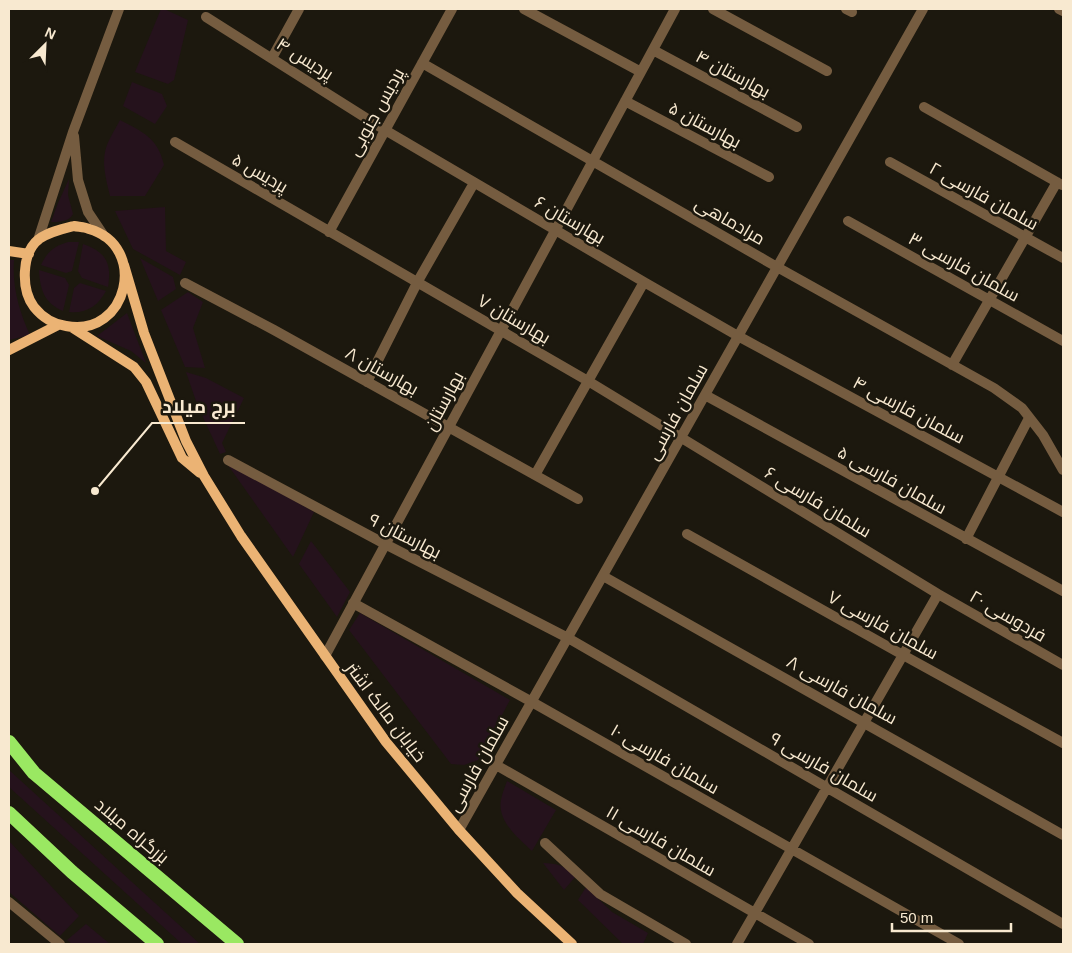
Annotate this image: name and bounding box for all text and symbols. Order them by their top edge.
north arrow [20,20,70,70]
text: N [42,24,58,42]
street label: پردیس ۴ [272,34,337,86]
street label: بهارستان ۴ [692,46,774,103]
street label: پردیس جنوبی [344,64,410,160]
street label: بهارستان ۵ [665,98,745,153]
street label: پردیس ۵ [228,149,292,199]
street label: سلمان فارسی ۲ [926,158,1042,235]
street label: بهارستان ۶ [531,192,609,249]
street label: مرادماهی [691,193,769,250]
street label: سلمان فارسی ۳ [905,228,1023,307]
street label: بهارستان ۷ [474,290,554,349]
street label: بهارستان ۸ [341,343,422,400]
street label: سلمان فارسی [642,361,712,464]
street label: بهارستان [420,368,469,435]
street label: سلمان فارسی ۴ [849,372,968,449]
callout: برج میلاد [152,389,245,423]
text: برج میلاد [162,396,236,420]
street label: سلمان فارسی ۵ [834,442,950,519]
street label: سلمان فارسی ۶ [761,462,875,542]
street label: بهارستان ۹ [365,509,445,564]
street label: سلمان فارسی ۷ [824,586,942,664]
street label: فردوسی ۲۰ [966,586,1050,647]
street label: سلمان فارسی ۸ [783,651,901,729]
street label: خیابان مالک اشتر [341,657,430,766]
street label: سلمان فارسی [443,713,513,816]
street label: سلمان فارسی ۱۰ [607,720,723,799]
street label: سلمان فارسی ۹ [766,728,881,807]
street label: بزرگراه میلاد [90,794,173,869]
street label: سلمان فارسی ۱۱ [602,802,719,881]
scale bar [892,900,1011,932]
text: 50 m [900,909,933,926]

